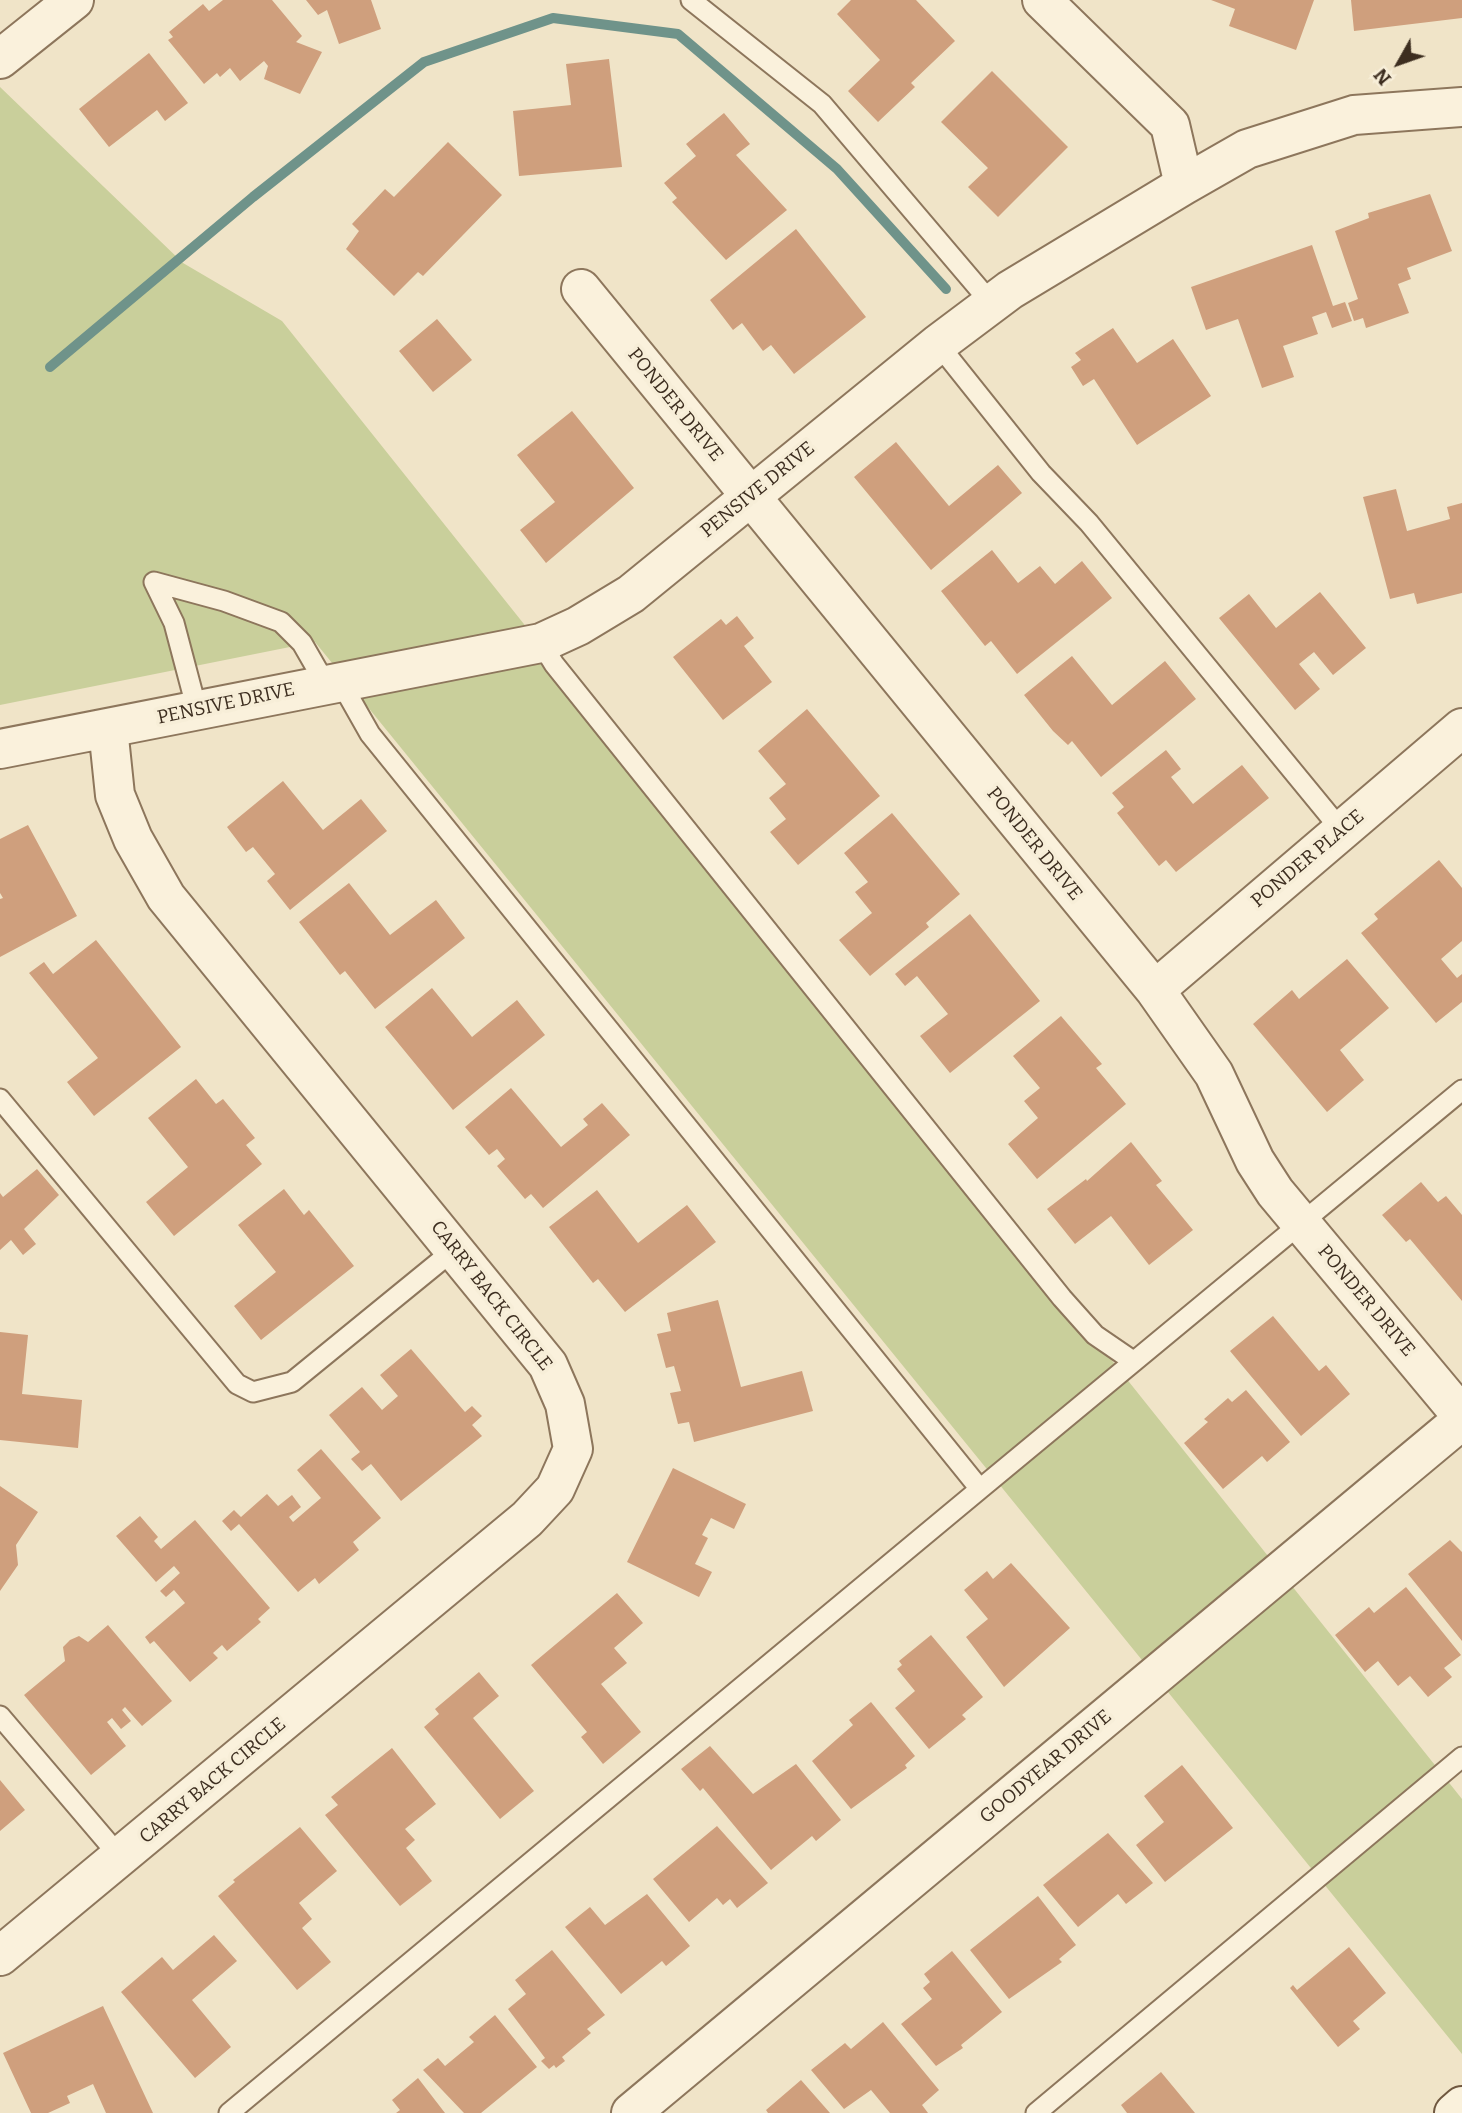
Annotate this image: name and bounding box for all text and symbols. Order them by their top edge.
north arrow [1364,28,1434,98]
text: N [1369,64,1396,90]
street label: PONDER DRIVE [622,344,728,466]
street label: PENSIVE DRIVE [696,437,820,543]
street label: PENSIVE DRIVE [155,678,297,730]
street label: PONDER DRIVE [981,783,1087,905]
street label: PONDER PLACE [1247,805,1369,913]
street label: CARRY BACK CIRCLE [425,1216,557,1376]
street label: PONDER DRIVE [1313,1240,1419,1362]
street label: GOODYEAR DRIVE [976,1705,1116,1829]
street label: CARRY BACK CIRCLE [135,1713,291,1849]

